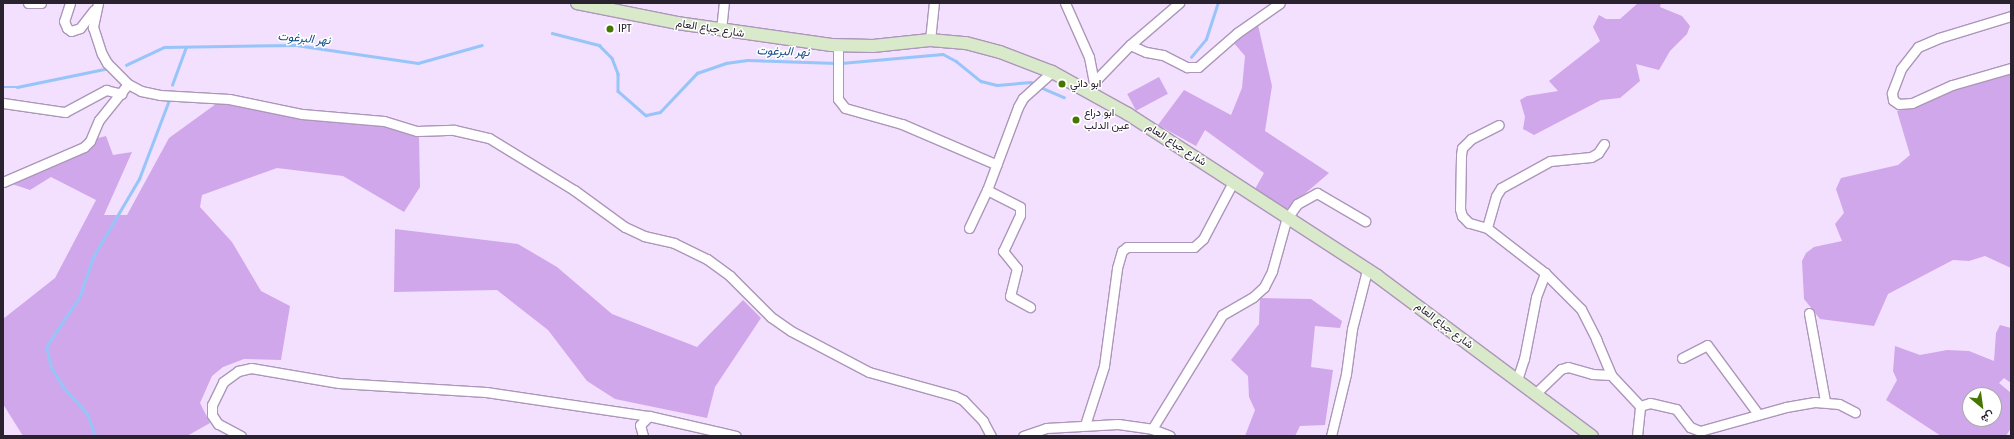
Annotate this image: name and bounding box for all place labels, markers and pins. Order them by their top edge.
place label: IPT [618,22,631,36]
marker: IPT [605,24,615,34]
place label: ابو داني [1070,77,1101,91]
marker: ابو داني [1057,79,1067,89]
place label: ابو دراع عين الدلب [1084,107,1130,133]
marker: ابو دراع عين الدلب [1071,115,1081,125]

